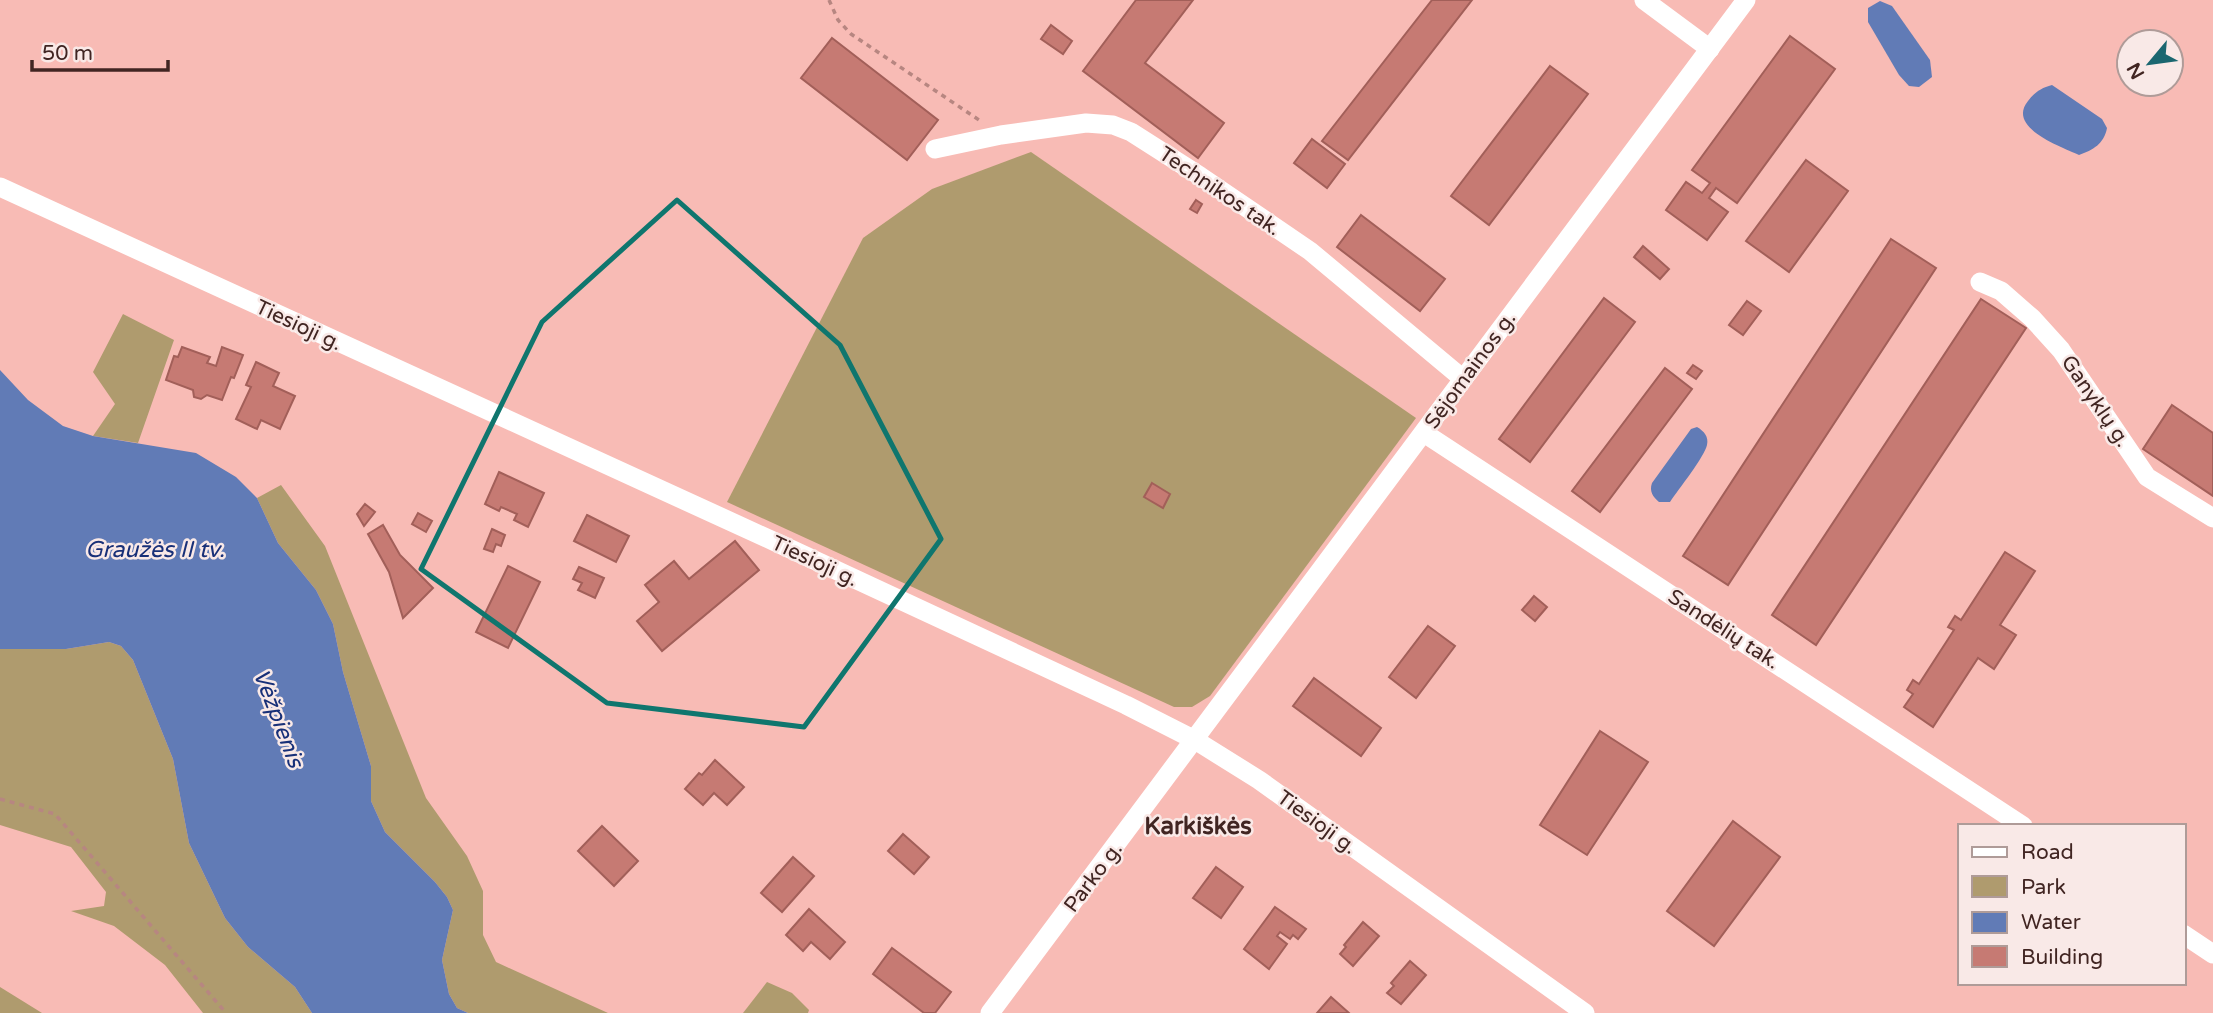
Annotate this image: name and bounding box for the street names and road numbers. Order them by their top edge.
street label: Technikos tak. [1154,141,1285,241]
street label: Tiesioji g. [252,295,346,356]
street label: Sėjomainos g. [1419,307,1521,434]
street label: Ganyklų g. [2056,351,2135,452]
street label: Tiesioji g. [768,531,862,592]
street label: Sandėlių tak. [1663,584,1784,675]
street label: Tiesioji g. [1272,785,1361,860]
street label: Parko g. [1059,837,1128,917]

